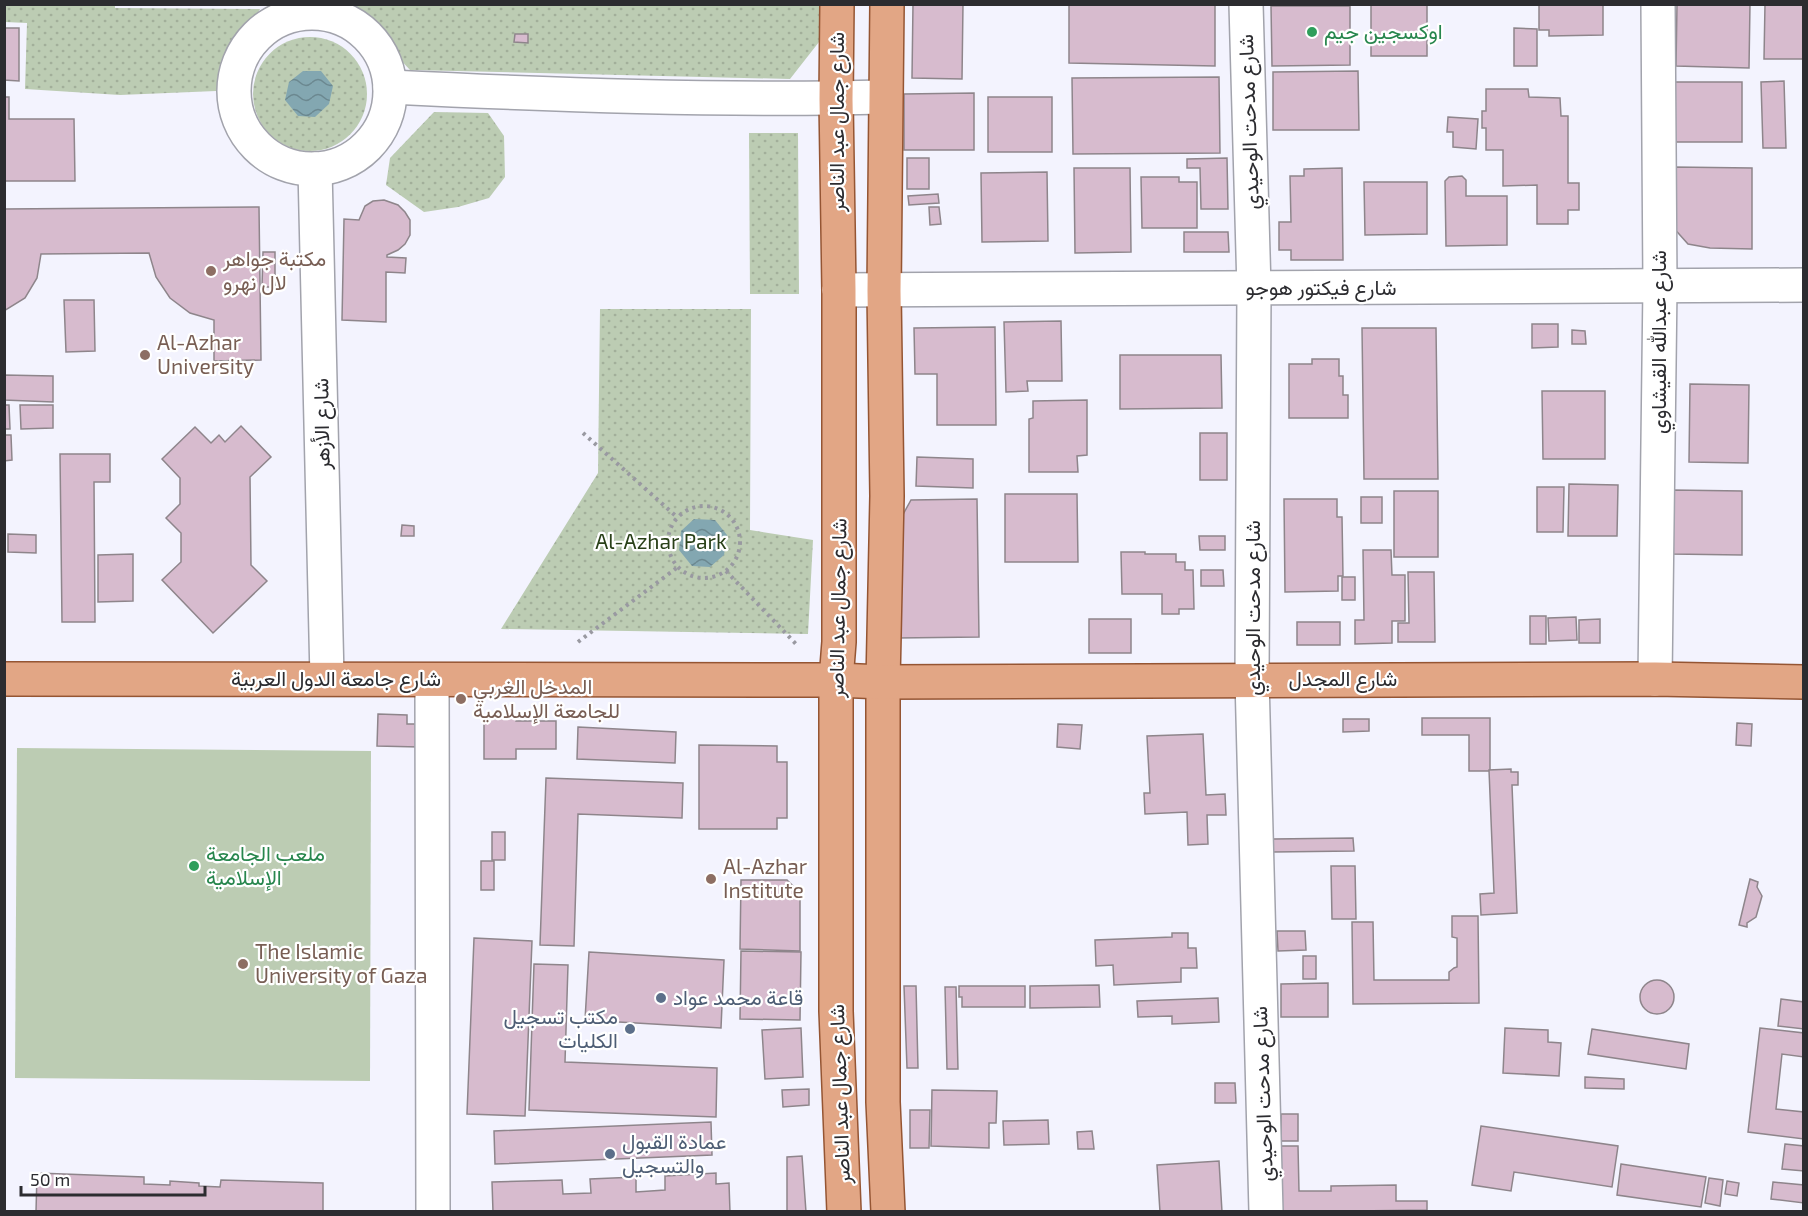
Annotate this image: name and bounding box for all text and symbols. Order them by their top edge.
place label: اوكسجين جيم [1324,18,1443,46]
marker: اوكسجين جيم [1305,25,1319,39]
street label: شارع جمال عبد الناصر [823,32,851,213]
street label: شارع مدحت الوحيدي [1232,34,1269,210]
place label: مكتبة جواهر لال نهرو [222,245,326,296]
street label: شارع عبدالله القيشاوي [1645,250,1676,434]
marker: مكتبة جواهر لال نهرو [204,264,218,278]
street label: شارع فيكتور هوجو [1246,274,1396,302]
place label: Al-Azhar University [157,329,254,378]
marker: Al-Azhar University [138,348,152,362]
street label: شارع الأزهر [307,378,337,471]
street label: شارع جمال عبد الناصر [822,518,854,699]
street label: شارع مدحت الوحيدي [1239,520,1270,696]
park label: Al-Azhar Park [595,528,727,553]
street label: شارع جامعة الدول العربية [231,665,441,693]
street label: شارع المجدل [1289,665,1397,693]
place label: المدخل الغربي للجامعة الإسلامية [473,673,620,725]
marker: المدخل الغربي للجامعة الإسلامية [454,692,468,706]
place label: ملعب الجامعة الإسلامية [206,840,325,892]
place label: Al-Azhar Institute [723,853,808,902]
marker: ملعب الجامعة الإسلامية [187,859,201,873]
marker: Al-Azhar Institute [704,872,718,886]
place label: The Islamic University of Gaza [255,938,427,987]
marker: The Islamic University of Gaza [236,957,250,971]
place label: قاعة محمد عواد [673,984,803,1011]
marker: قاعة محمد عواد [654,991,668,1005]
place label: مكتب تسجيل الكليات [503,1003,618,1053]
street label: شارع جمال عبد الناصر [823,1004,857,1185]
street label: شارع مدحت الوحيدي [1246,1006,1283,1182]
marker: مكتب تسجيل الكليات [623,1022,637,1036]
place label: عمادة القبول والتسجيل [622,1128,726,1179]
marker: عمادة القبول والتسجيل [603,1147,617,1161]
scale bar [21,1159,206,1197]
text: 50 m [30,1168,70,1190]

